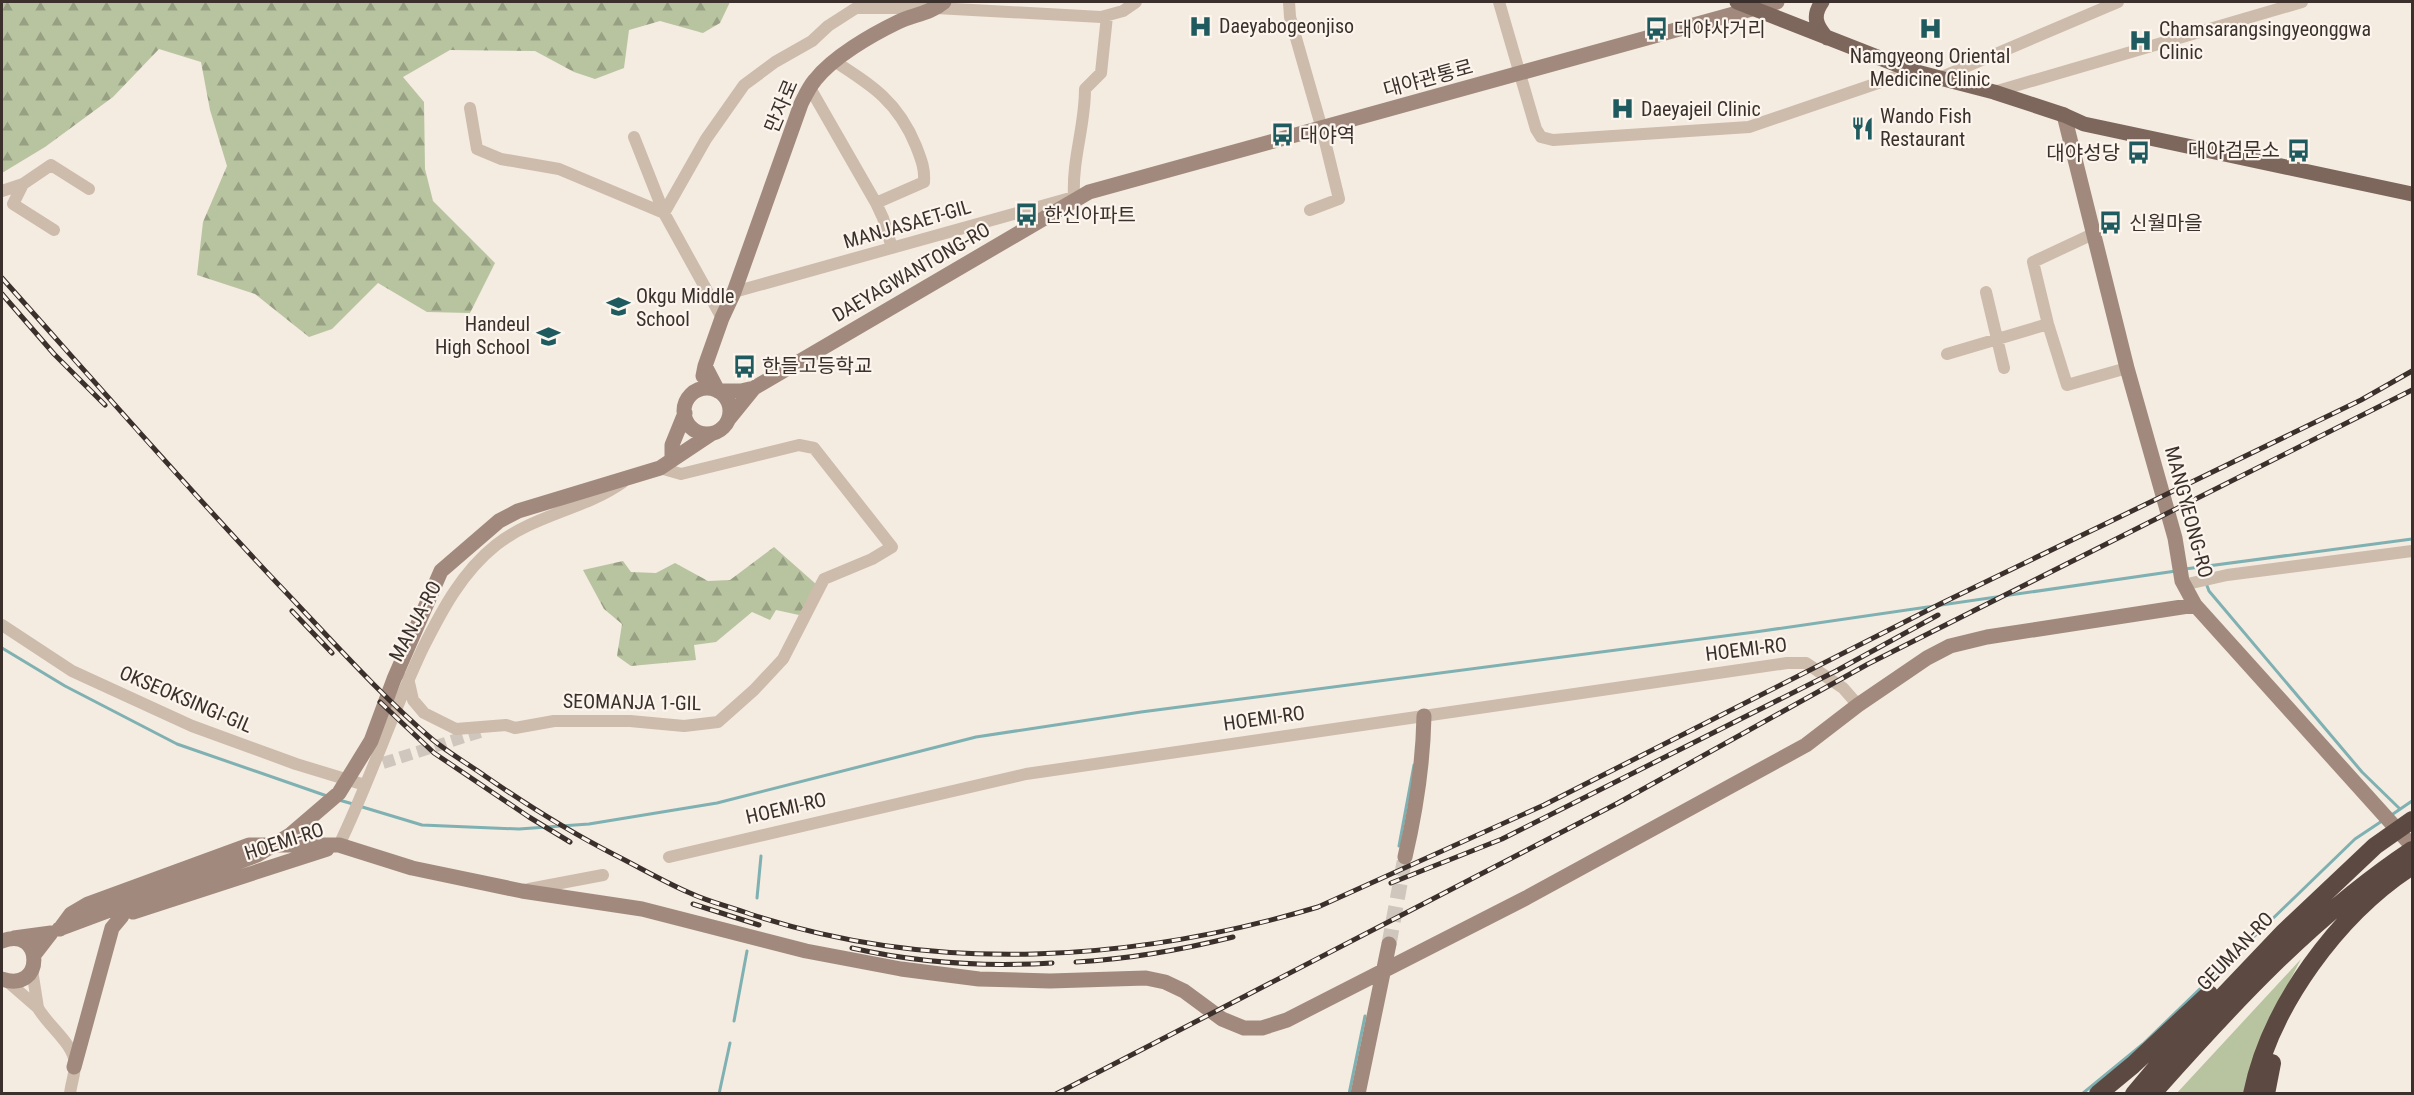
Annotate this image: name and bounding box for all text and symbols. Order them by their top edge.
hospital icon: Daeyabogeonjiso [1188,13,1214,39]
place label: Daeyabogeonjiso [1219,14,1354,38]
hospital icon: Namgyeong Oriental Medicine Clinic [1917,15,1943,41]
bus stop icon: 대야사거리 [1643,16,1669,42]
place label: 대야사거리 [1674,17,1766,41]
place label: Chamsarangsingyeonggwa Clinic [2159,17,2371,64]
hospital icon: Chamsarangsingyeonggwa Clinic [2128,28,2154,54]
place label: Namgyeong Oriental Medicine Clinic [1850,44,2010,91]
street label: 대야관통로 [1380,55,1476,101]
street label: 만자로 [759,76,803,136]
hospital icon: Daeyajeil Clinic [1610,96,1636,122]
place label: Daeyajeil Clinic [1641,97,1761,121]
place label: Wando Fish Restaurant [1880,104,1972,151]
restaurant icon: Wando Fish Restaurant [1849,115,1875,141]
bus stop icon: 대야역 [1269,122,1295,148]
place label: 대야역 [1300,123,1355,147]
bus stop icon: 대야검문소 [2285,137,2311,163]
place label: 대야검문소 [2188,138,2280,162]
bus stop icon: 대야성당 [2125,140,2151,166]
place label: 대야성당 [2046,141,2120,165]
street label: MANJASAET-GIL [840,194,974,254]
bus stop icon: 한신아파트 [1013,202,1039,228]
place label: 한신아파트 [1044,203,1136,227]
bus stop icon: 신월마을 [2098,210,2124,236]
place label: 신월마을 [2129,211,2203,235]
street label: DAEYAGWANTONG-RO [828,217,994,327]
place label: Okgu Middle School [636,284,734,331]
school or university icon: Okgu Middle School [605,294,631,320]
place label: Handeul High School [435,312,530,359]
school or university icon: Handeul High School [535,323,561,349]
bus stop icon: 한들고등학교 [731,353,757,379]
place label: 한들고등학교 [762,354,872,378]
street label: MANGYEONG-RO [2160,444,2218,580]
street label: MANJA-RO [384,577,446,665]
street label: HOEMI-RO [1704,632,1788,666]
street label: OKSEOKSINGI-GIL [116,660,256,738]
street label: SEOMANJA 1-GIL [563,689,701,715]
street label: HOEMI-RO [1222,700,1306,736]
street label: HOEMI-RO [743,787,829,829]
street label: HOEMI-RO [241,817,327,865]
street label: GEUMAN-RO [2192,907,2278,995]

